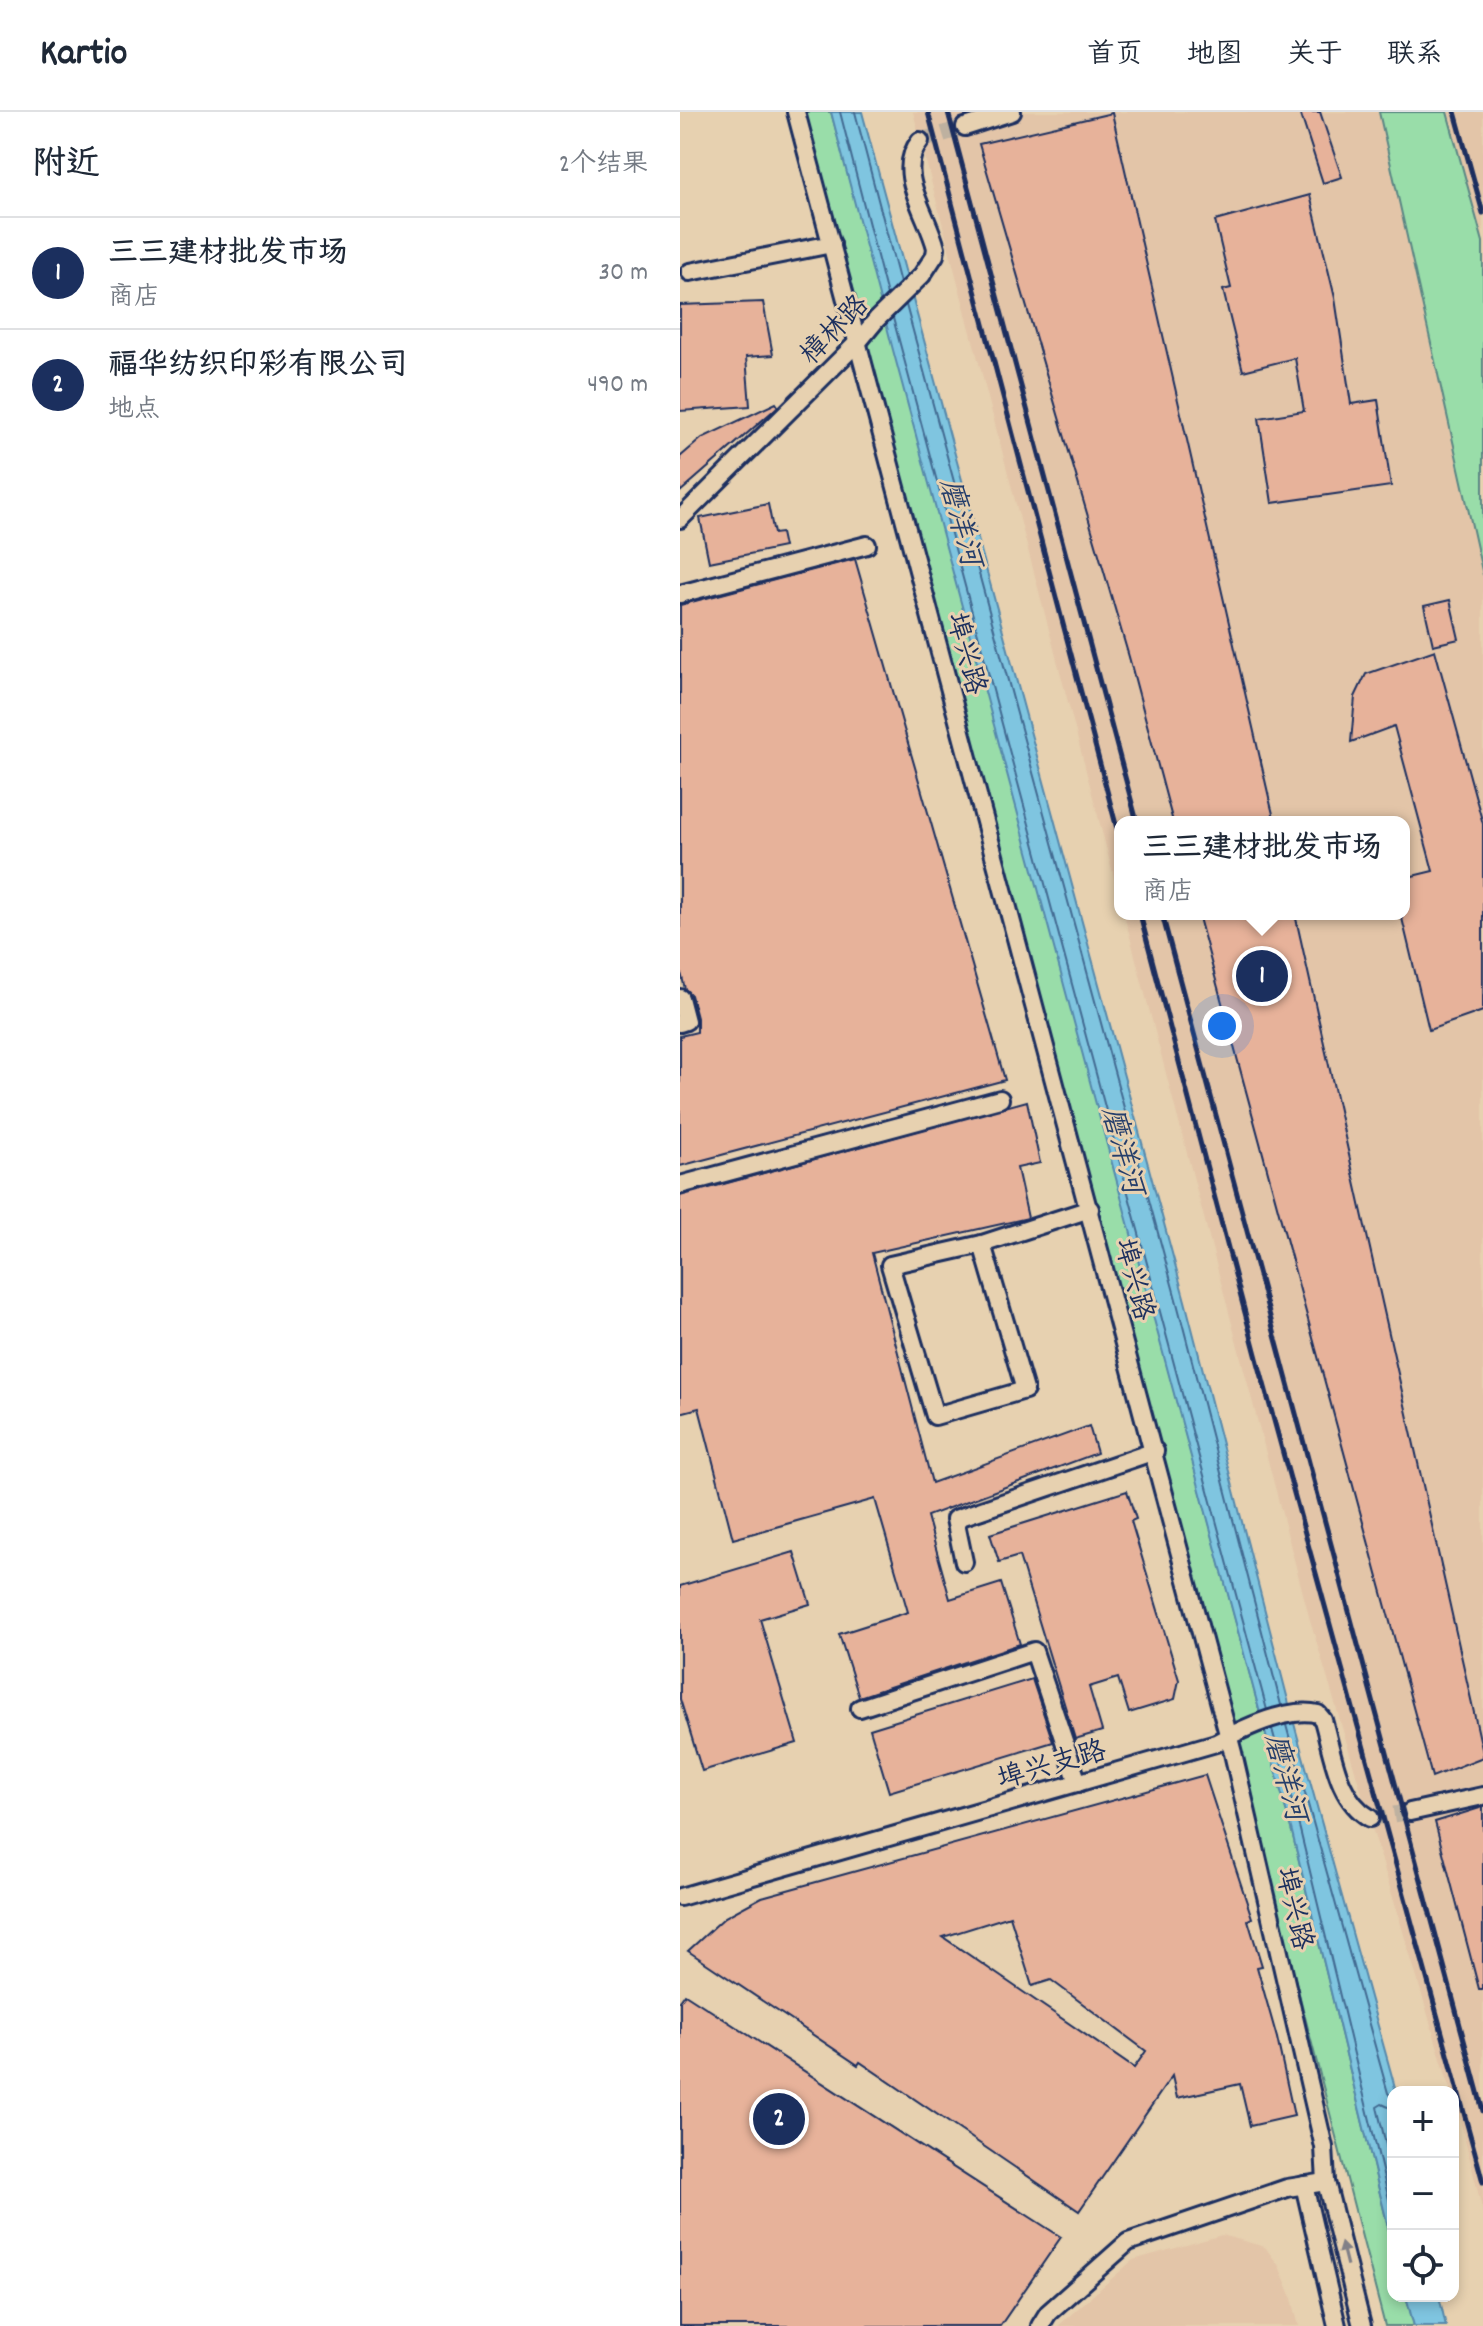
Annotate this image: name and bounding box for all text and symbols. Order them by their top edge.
text: Kartio [40,28,127,83]
text: 首页 [1087,37,1143,77]
text: 地图 [1187,37,1243,77]
text: 关于 [1287,37,1343,77]
text: 联系 [1387,37,1443,77]
text: 附近 [32,142,100,191]
text: 2个结果 [559,147,648,184]
text: 三三建材批发市场 [108,234,348,277]
text: 1 [55,255,61,292]
text: 30 m [598,255,648,292]
text: 商店 [108,280,160,317]
street label: 樟林路 [793,287,880,376]
text: 福华纺织印彩有限公司 [108,346,408,389]
text: 2 [52,367,64,404]
text: 490 m [587,367,648,404]
text: 地点 [108,392,160,429]
water label: 磨洋河 [925,474,991,577]
street label: 埠兴路 [933,609,993,700]
popup [1114,816,1410,920]
text: 三三建材批发市场 [1142,829,1382,872]
text: 商店 [1142,875,1194,912]
pin: 1 [1236,946,1288,1006]
your location [1202,1006,1242,1046]
water label: 磨洋河 [1087,1102,1153,1205]
street label: 埠兴路 [1101,1235,1161,1326]
water label: 磨洋河 [1250,1729,1316,1832]
street label: 埠兴支路 [993,1733,1112,1802]
street label: 埠兴路 [1262,1864,1320,1955]
map controls [1387,2086,1459,2302]
button: + [1387,2086,1459,2158]
pin: 2 [753,2089,805,2149]
button: − [1387,2158,1459,2230]
button: locate [1387,2230,1459,2302]
one-way arrow [1337,2242,1350,2267]

